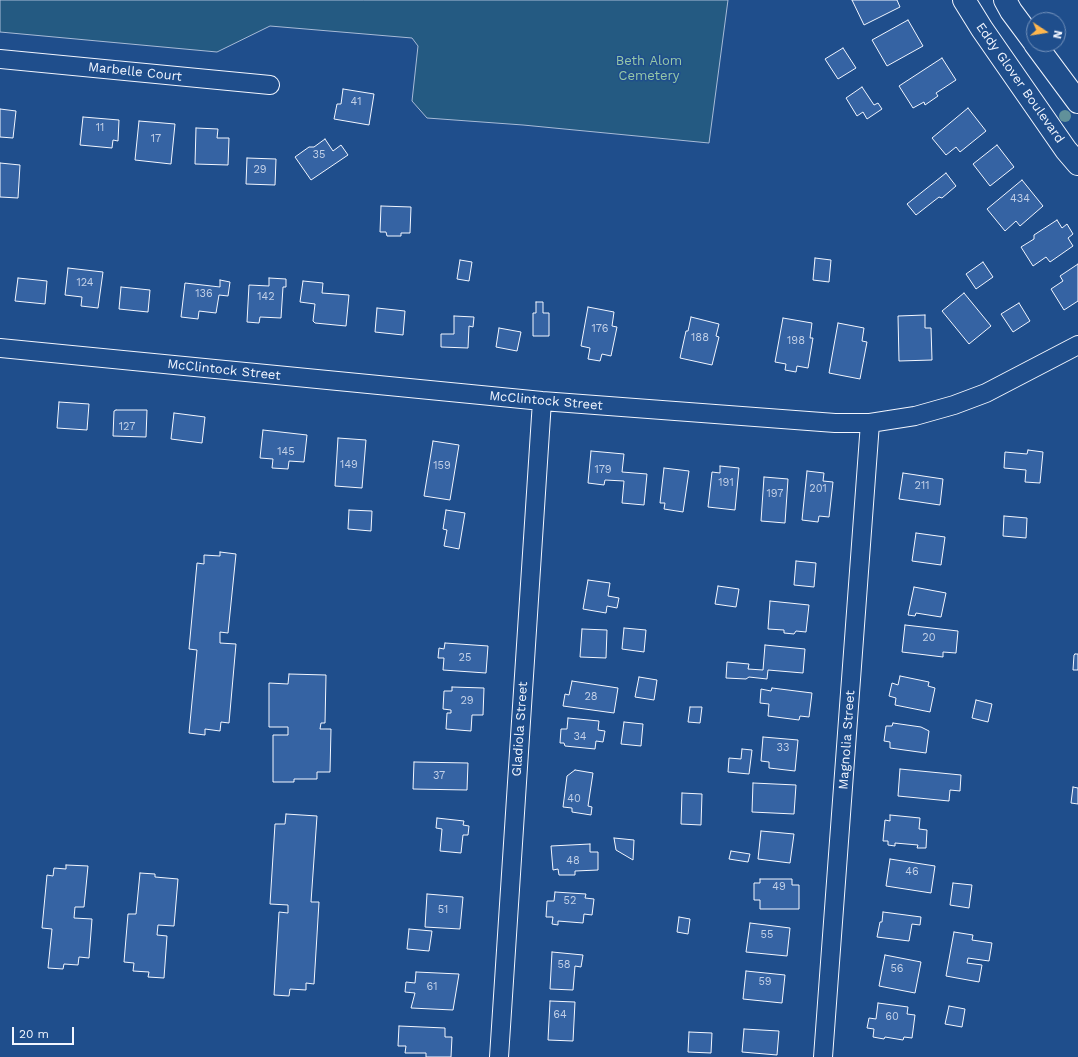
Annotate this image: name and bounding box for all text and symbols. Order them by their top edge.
north arrow [1026,12,1066,52]
street label: Eddy Glover Boulevard [972,20,1068,146]
text: N [1050,29,1064,40]
park label: Beth Alom Cemetery [616,53,682,84]
street label: Marbelle Court [87,59,183,85]
house number: 41 [351,95,361,109]
house number: 11 [96,121,104,135]
house number: 17 [151,132,161,146]
house number: 35 [313,148,325,162]
house number: 29 [253,163,267,177]
house number: 434 [1010,192,1030,206]
house number: 124 [76,276,94,290]
house number: 136 [195,287,213,301]
house number: 142 [257,290,275,304]
house number: 176 [592,322,608,336]
house number: 188 [691,331,709,345]
house number: 198 [787,334,805,348]
street label: McClintock Street [167,356,281,384]
street label: McClintock Street [489,388,603,414]
house number: 127 [119,420,135,434]
house number: 145 [277,445,295,459]
house number: 149 [340,458,358,472]
house number: 159 [433,459,451,473]
house number: 179 [594,463,612,477]
house number: 191 [718,476,734,490]
house number: 211 [915,479,929,493]
house number: 201 [809,482,827,496]
house number: 197 [766,487,784,501]
house number: 20 [922,631,936,645]
house number: 25 [459,651,471,665]
street label: Gladiola Street [509,681,531,777]
house number: 28 [584,690,598,704]
street label: Magnolia Street [836,690,858,790]
house number: 29 [460,694,474,708]
house number: 34 [573,730,587,744]
house number: 33 [777,741,789,755]
house number: 37 [433,769,445,783]
house number: 40 [567,792,581,806]
house number: 48 [566,854,580,868]
house number: 46 [905,865,919,879]
house number: 49 [772,880,786,894]
house number: 52 [564,894,576,908]
house number: 51 [438,903,448,917]
house number: 55 [761,928,773,942]
house number: 58 [557,958,571,972]
house number: 56 [890,962,904,976]
house number: 59 [758,975,772,989]
house number: 61 [427,980,437,994]
house number: 64 [553,1008,567,1022]
house number: 60 [885,1010,899,1024]
scale bar [14,1019,76,1045]
text: 20 m [19,1027,49,1041]

